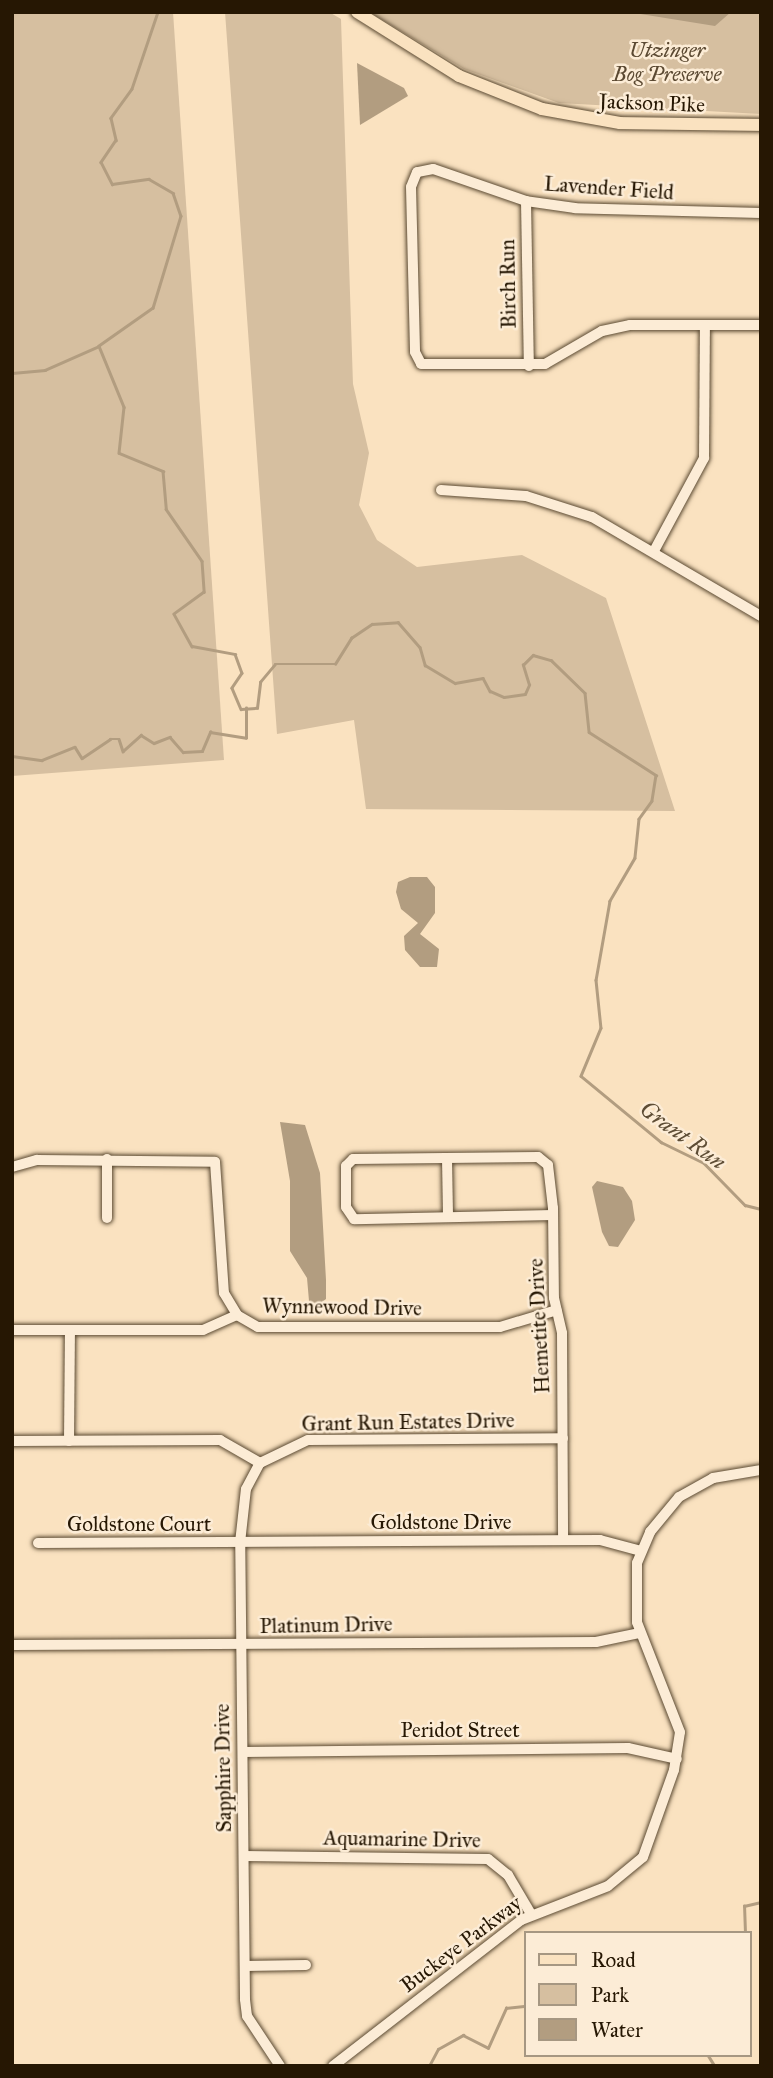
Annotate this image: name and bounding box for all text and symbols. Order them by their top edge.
park label: Utzinger Bog Preserve [613,37,721,87]
street label: Jackson Pike [599,89,705,117]
street label: Lavender Field [543,171,675,205]
street label: Birch Run [495,239,521,329]
water label: Grant Run [635,1095,731,1175]
street label: Hemetite Drive [523,1258,555,1394]
street label: Wynnewood Drive [262,1293,422,1321]
street label: Grant Run Estates Drive [301,1408,515,1436]
street label: Goldstone Drive [370,1509,512,1535]
street label: Goldstone Court [67,1511,211,1537]
street label: Platinum Drive [259,1611,393,1639]
street label: Sapphire Drive [209,1703,237,1833]
street label: Peridot Street [400,1717,520,1743]
street label: Aquamarine Drive [323,1825,481,1853]
street label: Buckeye Parkway [395,1890,527,1998]
legend [524,1931,752,2057]
text: Road [591,1947,636,1973]
text: Park [591,1982,629,2008]
text: Water [591,2017,643,2043]

